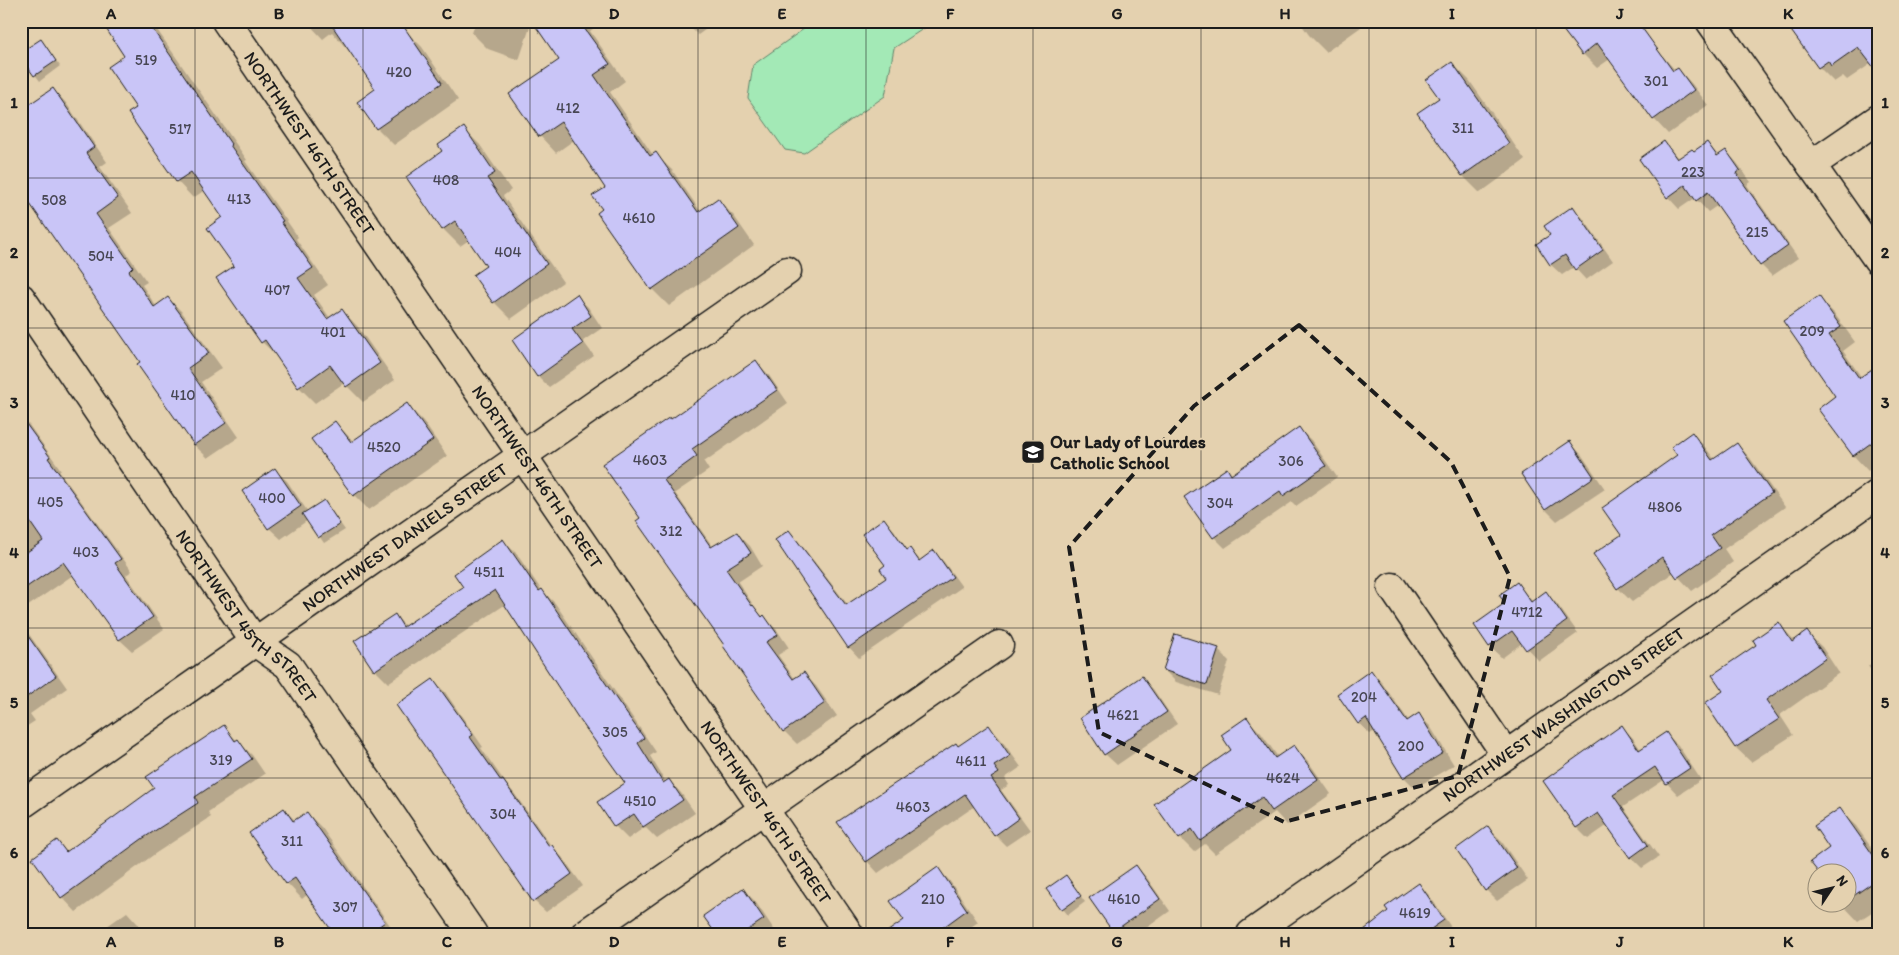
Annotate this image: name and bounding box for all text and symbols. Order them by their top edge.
text: A [105,4,117,23]
text: B [274,4,285,23]
text: C [442,4,453,23]
text: D [609,4,620,23]
text: E [778,4,787,23]
text: F [946,4,955,23]
text: G [1111,4,1123,23]
text: H [1279,4,1291,23]
text: I [1449,4,1455,23]
text: J [1615,4,1624,23]
text: K [1783,4,1794,23]
street label: NORTHWEST 46TH STREET [239,47,380,239]
house number: 519 [135,51,157,69]
house number: 420 [386,63,412,81]
house number: 301 [1644,72,1668,90]
text: 1 [10,93,18,112]
text: 1 [1881,93,1889,112]
house number: 412 [556,99,580,117]
house number: 311 [1452,119,1474,137]
house number: 517 [169,120,192,138]
house number: 223 [1681,163,1705,181]
house number: 408 [433,171,459,189]
house number: 413 [227,190,251,208]
house number: 508 [41,191,67,209]
house number: 4610 [622,209,656,227]
house number: 215 [1746,223,1768,241]
text: 2 [10,243,19,262]
house number: 404 [494,243,522,261]
text: 2 [1881,243,1890,262]
house number: 504 [88,247,114,265]
house number: 407 [264,281,290,299]
house number: 209 [1800,322,1825,340]
house number: 401 [320,323,346,341]
street label: NORTHWEST 46TH STREET [467,381,607,573]
house number: 410 [170,386,196,404]
text: 3 [10,393,19,412]
text: 3 [1881,393,1890,412]
place label: Our Lady of Lourdes Catholic School [1050,431,1206,474]
house number: 4520 [367,438,401,456]
school or university icon: Our Lady of Lourdes Catholic School [1020,439,1046,465]
house number: 4603 [633,451,667,469]
house number: 306 [1278,452,1304,470]
street label: NORTHWEST DANIELS STREET [298,458,512,617]
house number: 400 [258,489,286,507]
house number: 405 [37,493,63,511]
house number: 304 [1207,494,1233,512]
house number: 4806 [1648,498,1682,516]
house number: 312 [659,522,683,540]
street label: NORTHWEST 45TH STREET [171,525,322,707]
text: 4 [9,543,19,562]
house number: 403 [73,543,99,561]
text: 4 [1880,543,1890,562]
house number: 4511 [474,563,504,581]
house number: 4712 [1511,603,1543,621]
street label: NORTHWEST WASHINGTON STREET [1439,622,1689,807]
house number: 204 [1351,688,1377,706]
text: 5 [10,693,19,712]
text: 5 [1881,693,1890,712]
house number: 4621 [1107,706,1139,724]
street label: NORTHWEST 46TH STREET [696,716,836,908]
house number: 305 [602,723,628,741]
house number: 200 [1398,737,1424,755]
house number: 319 [210,751,233,769]
house number: 4611 [956,752,986,770]
house number: 4624 [1266,769,1300,787]
house number: 4510 [623,792,657,810]
house number: 4603 [896,798,930,816]
house number: 304 [490,805,516,823]
house number: 311 [281,832,303,850]
text: 6 [10,843,19,862]
text: 6 [1881,843,1890,862]
north arrow [1806,862,1856,912]
text: N [1833,872,1852,890]
house number: 210 [921,890,945,908]
house number: 4610 [1107,890,1141,908]
house number: 307 [333,898,358,916]
house number: 4619 [1399,904,1431,922]
text: A [105,932,117,951]
text: B [274,932,285,951]
text: C [442,932,453,951]
text: D [609,932,620,951]
text: E [778,932,787,951]
text: F [946,932,955,951]
text: G [1111,932,1123,951]
text: H [1279,932,1291,951]
text: I [1449,932,1455,951]
text: J [1615,932,1624,951]
text: K [1783,932,1794,951]

